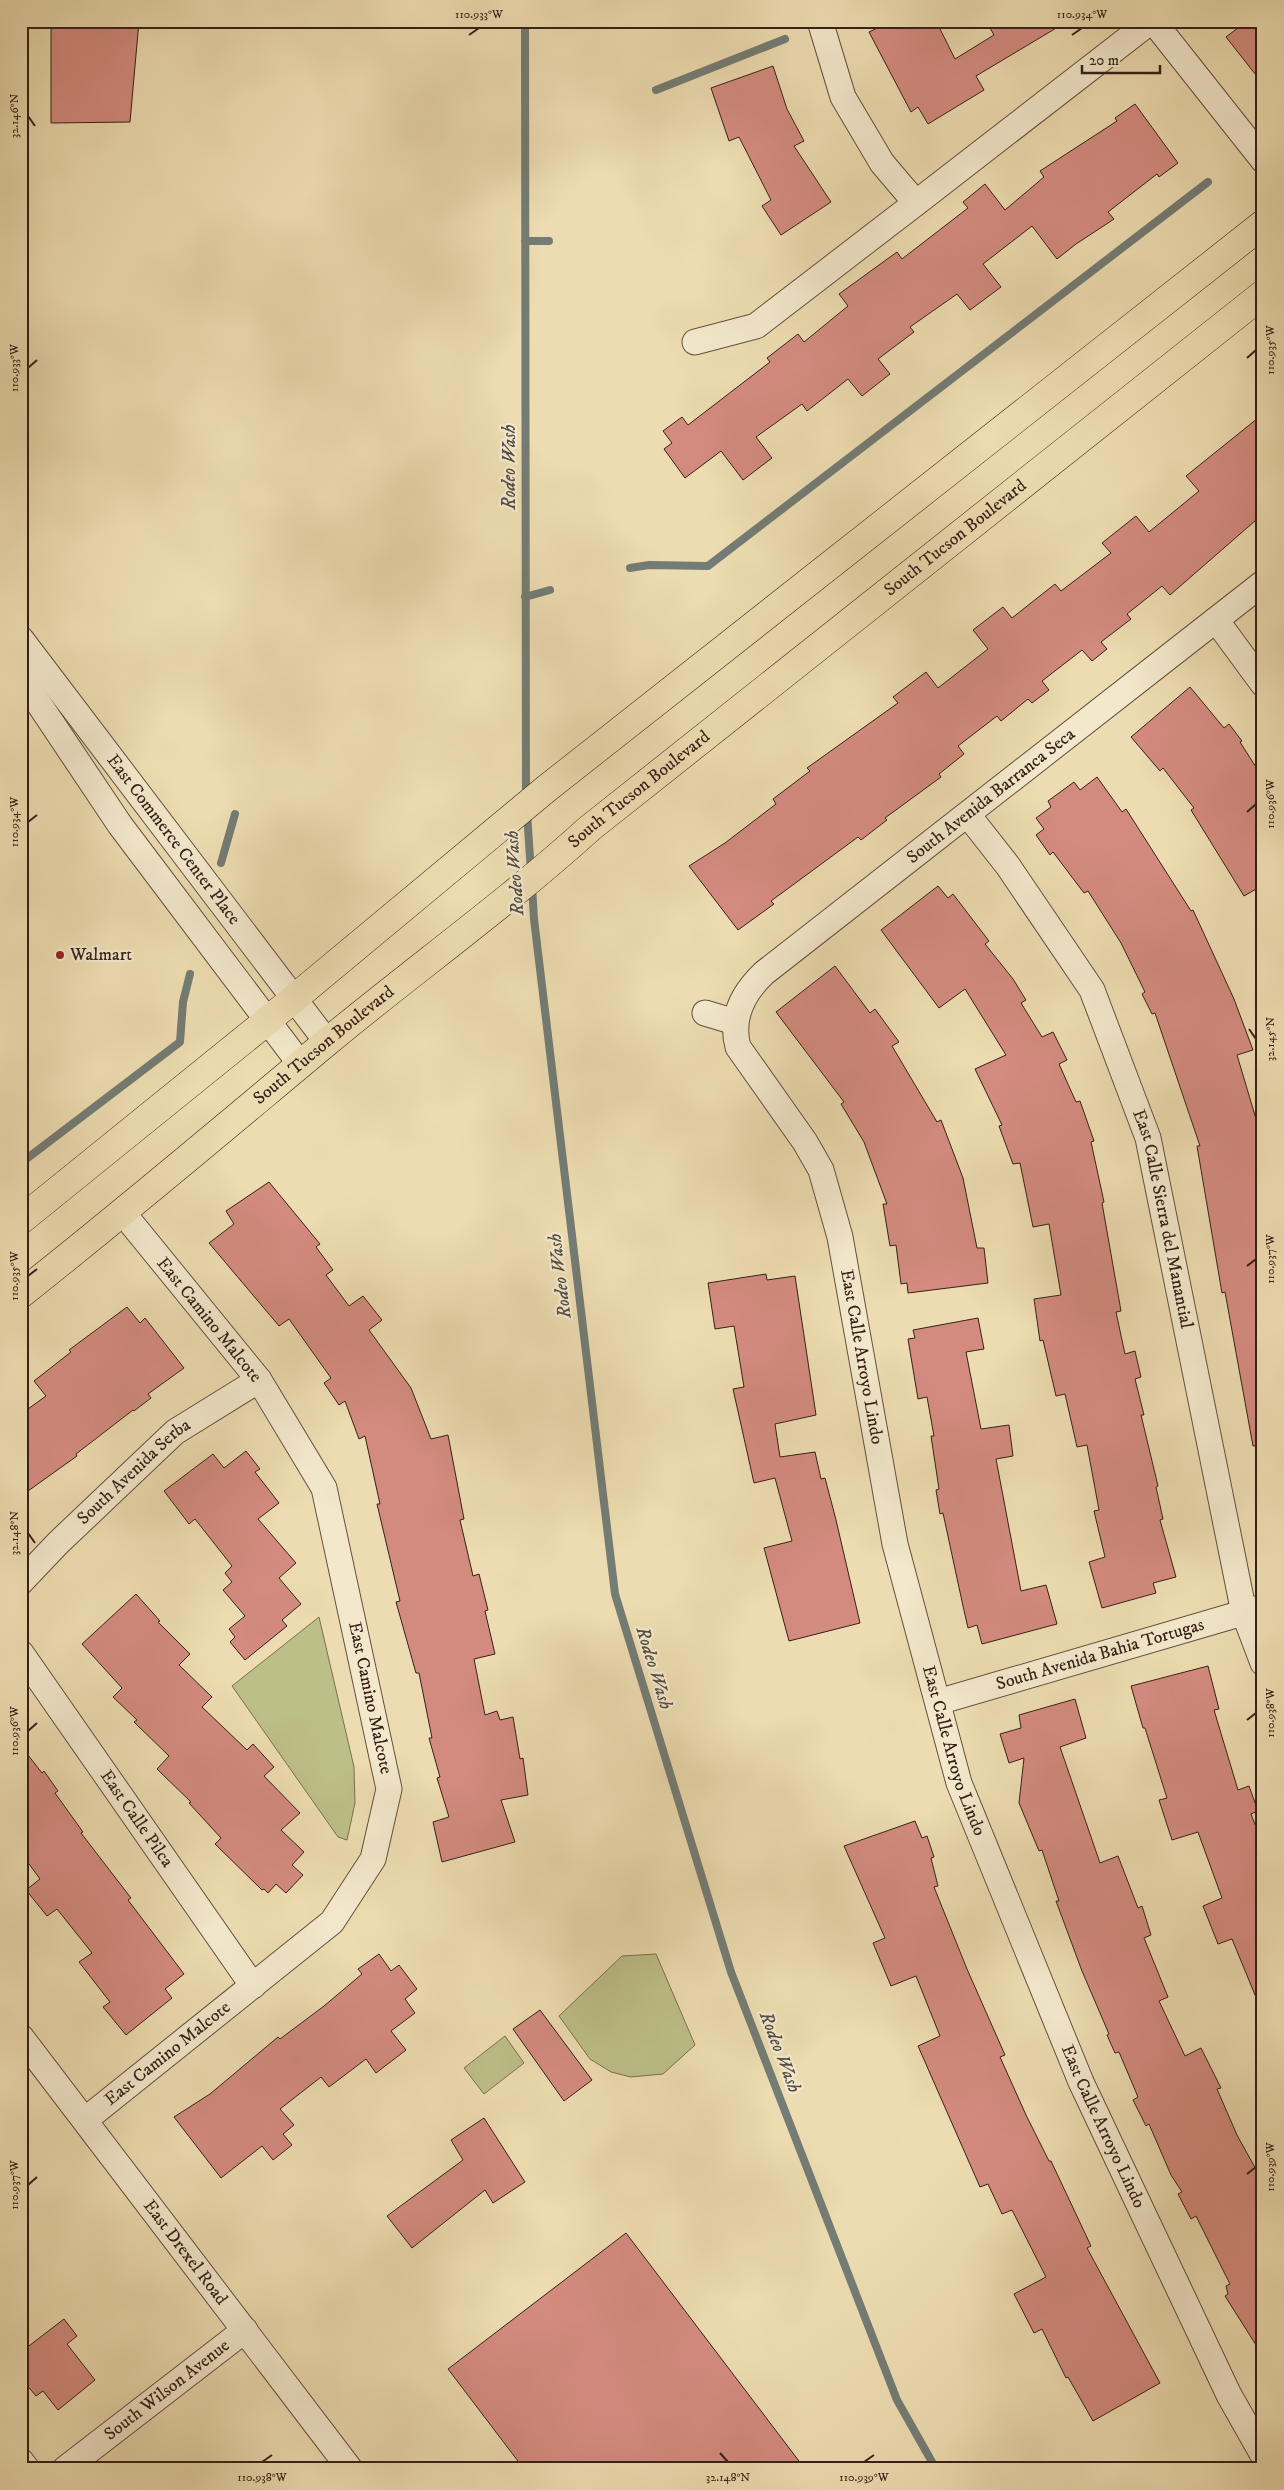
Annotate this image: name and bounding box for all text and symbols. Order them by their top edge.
text: 110.933°W [455,7,504,22]
text: 110.934°W [1057,7,1108,22]
scale bar [1082,42,1159,74]
text: 20 m [1089,51,1119,70]
text: 32.146°N [7,94,22,138]
text: 110.935°W [1263,324,1278,375]
text: 110.933°W [7,343,22,392]
water label: Rodeo Wash [498,424,521,511]
street label: South Tucson Boulevard [880,475,1031,601]
street label: South Avenida Barranca Seca [902,723,1080,869]
street label: South Tucson Boulevard [564,726,715,853]
street label: East Commerce Center Place [102,750,245,929]
text: 110.936°W [1263,778,1278,829]
text: 110.934°W [7,796,22,847]
water label: Rodeo Wash [501,829,530,917]
place label: Walmart [69,944,132,966]
marker: Walmart [54,949,66,961]
street label: South Tucson Boulevard [249,981,399,1110]
text: 32.145°N [1263,1017,1278,1061]
street label: East Calle Sierra del Manantial [1127,1106,1197,1331]
water label: Rodeo Wash [543,1232,577,1321]
text: 110.937°W [1263,1233,1278,1284]
text: 110.935°W [7,1250,22,1301]
street label: East Camino Malcote [152,1253,266,1387]
street label: East Calle Arroyo Lindo [835,1268,888,1446]
street label: South Avenida Serba [73,1414,195,1530]
text: 32.148°N [7,1511,22,1555]
street label: South Avenida Bahia Tortugas [994,1614,1207,1695]
street label: East Camino Malcote [343,1620,397,1776]
water label: Rodeo Wash [630,1623,678,1713]
street label: East Calle Arroyo Lindo [917,1663,990,1839]
text: 110.938°W [1263,1687,1278,1738]
text: 110.936°W [7,1705,22,1756]
street label: East Calle Pilca [95,1766,178,1872]
street label: East Camino Malcote [100,1997,235,2111]
water label: Rodeo Wash [754,2007,806,2096]
street label: East Calle Arroyo Lindo [1056,2042,1150,2212]
text: 110.939°W [1263,2141,1278,2192]
text: 110.937°W [7,2159,22,2210]
street label: East Drexel Road [138,2196,232,2310]
street label: South Wilson Avenue [100,2335,234,2445]
text: 110.938°W [237,2470,288,2485]
text: 32.148°N [706,2470,750,2485]
text: 110.939°W [839,2470,890,2485]

